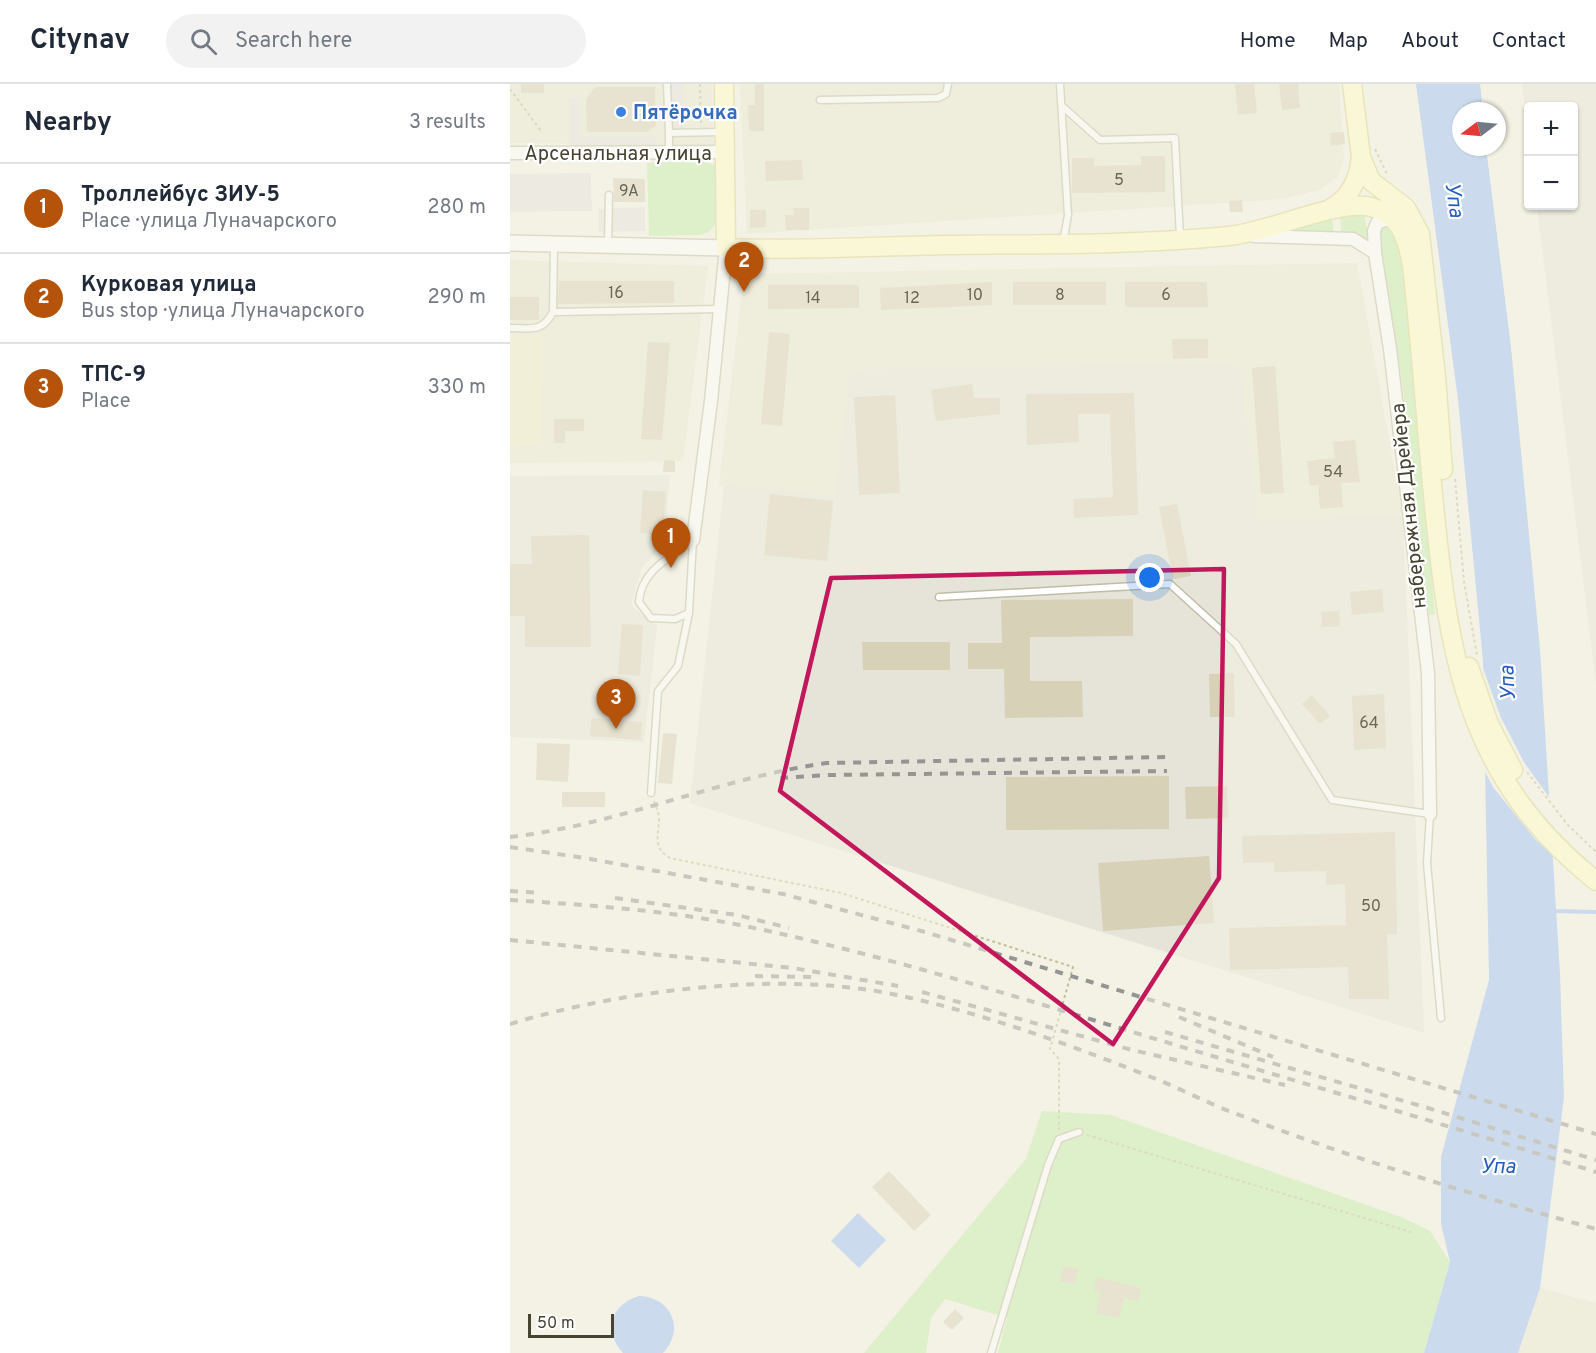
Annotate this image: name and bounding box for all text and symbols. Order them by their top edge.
search box [166,14,586,68]
text: Citynav [30,23,130,59]
icon: search [187,25,220,58]
text: Search here [235,28,352,55]
text: Home [1240,28,1296,55]
text: Map [1329,28,1368,55]
text: About [1401,28,1459,55]
text: Contact [1492,28,1566,55]
place label: Пятёрочка [633,101,738,127]
north arrow [1452,102,1506,156]
map controls [1524,102,1578,210]
button: + [1524,102,1578,156]
marker: Пятёрочка [614,105,628,119]
text: Nearby [24,107,112,140]
text: 3 results [409,110,486,136]
street label: Арсенальная улица [524,142,712,168]
button: − [1524,156,1578,210]
house number: 5 [1114,171,1124,191]
water label: Упа [1438,181,1469,220]
text: Троллейбус ЗИУ-5 [81,182,280,209]
house number: 9А [619,182,639,202]
text: 1 [40,195,48,221]
text: 280 m [427,195,486,221]
text: Place · улица Луначарского [81,209,337,235]
pin: 2 [724,242,764,292]
text: Курковая улица [81,272,256,299]
house number: 16 [608,284,624,304]
text: 2 [37,285,50,311]
text: 290 m [428,285,486,311]
house number: 10 [967,286,983,306]
house number: 8 [1055,286,1065,306]
house number: 6 [1161,286,1171,306]
house number: 14 [805,289,821,309]
house number: 12 [904,289,920,309]
text: Bus stop · улица Луначарского [81,299,365,325]
text: ТПС-9 [81,362,146,389]
text: 3 [38,375,50,401]
text: 330 m [428,375,486,401]
text: Place [81,389,131,415]
street label: набережная Дрейера [1386,402,1434,610]
house number: 54 [1323,463,1343,483]
pin: 1 [652,518,690,568]
your location [1135,563,1164,592]
water label: Упа [1494,665,1523,701]
pin: 3 [596,680,636,729]
house number: 64 [1359,714,1379,734]
house number: 50 [1361,897,1381,917]
water label: Упа [1480,1154,1516,1181]
scale bar [528,1311,614,1338]
text: 50 m [537,1314,575,1334]

